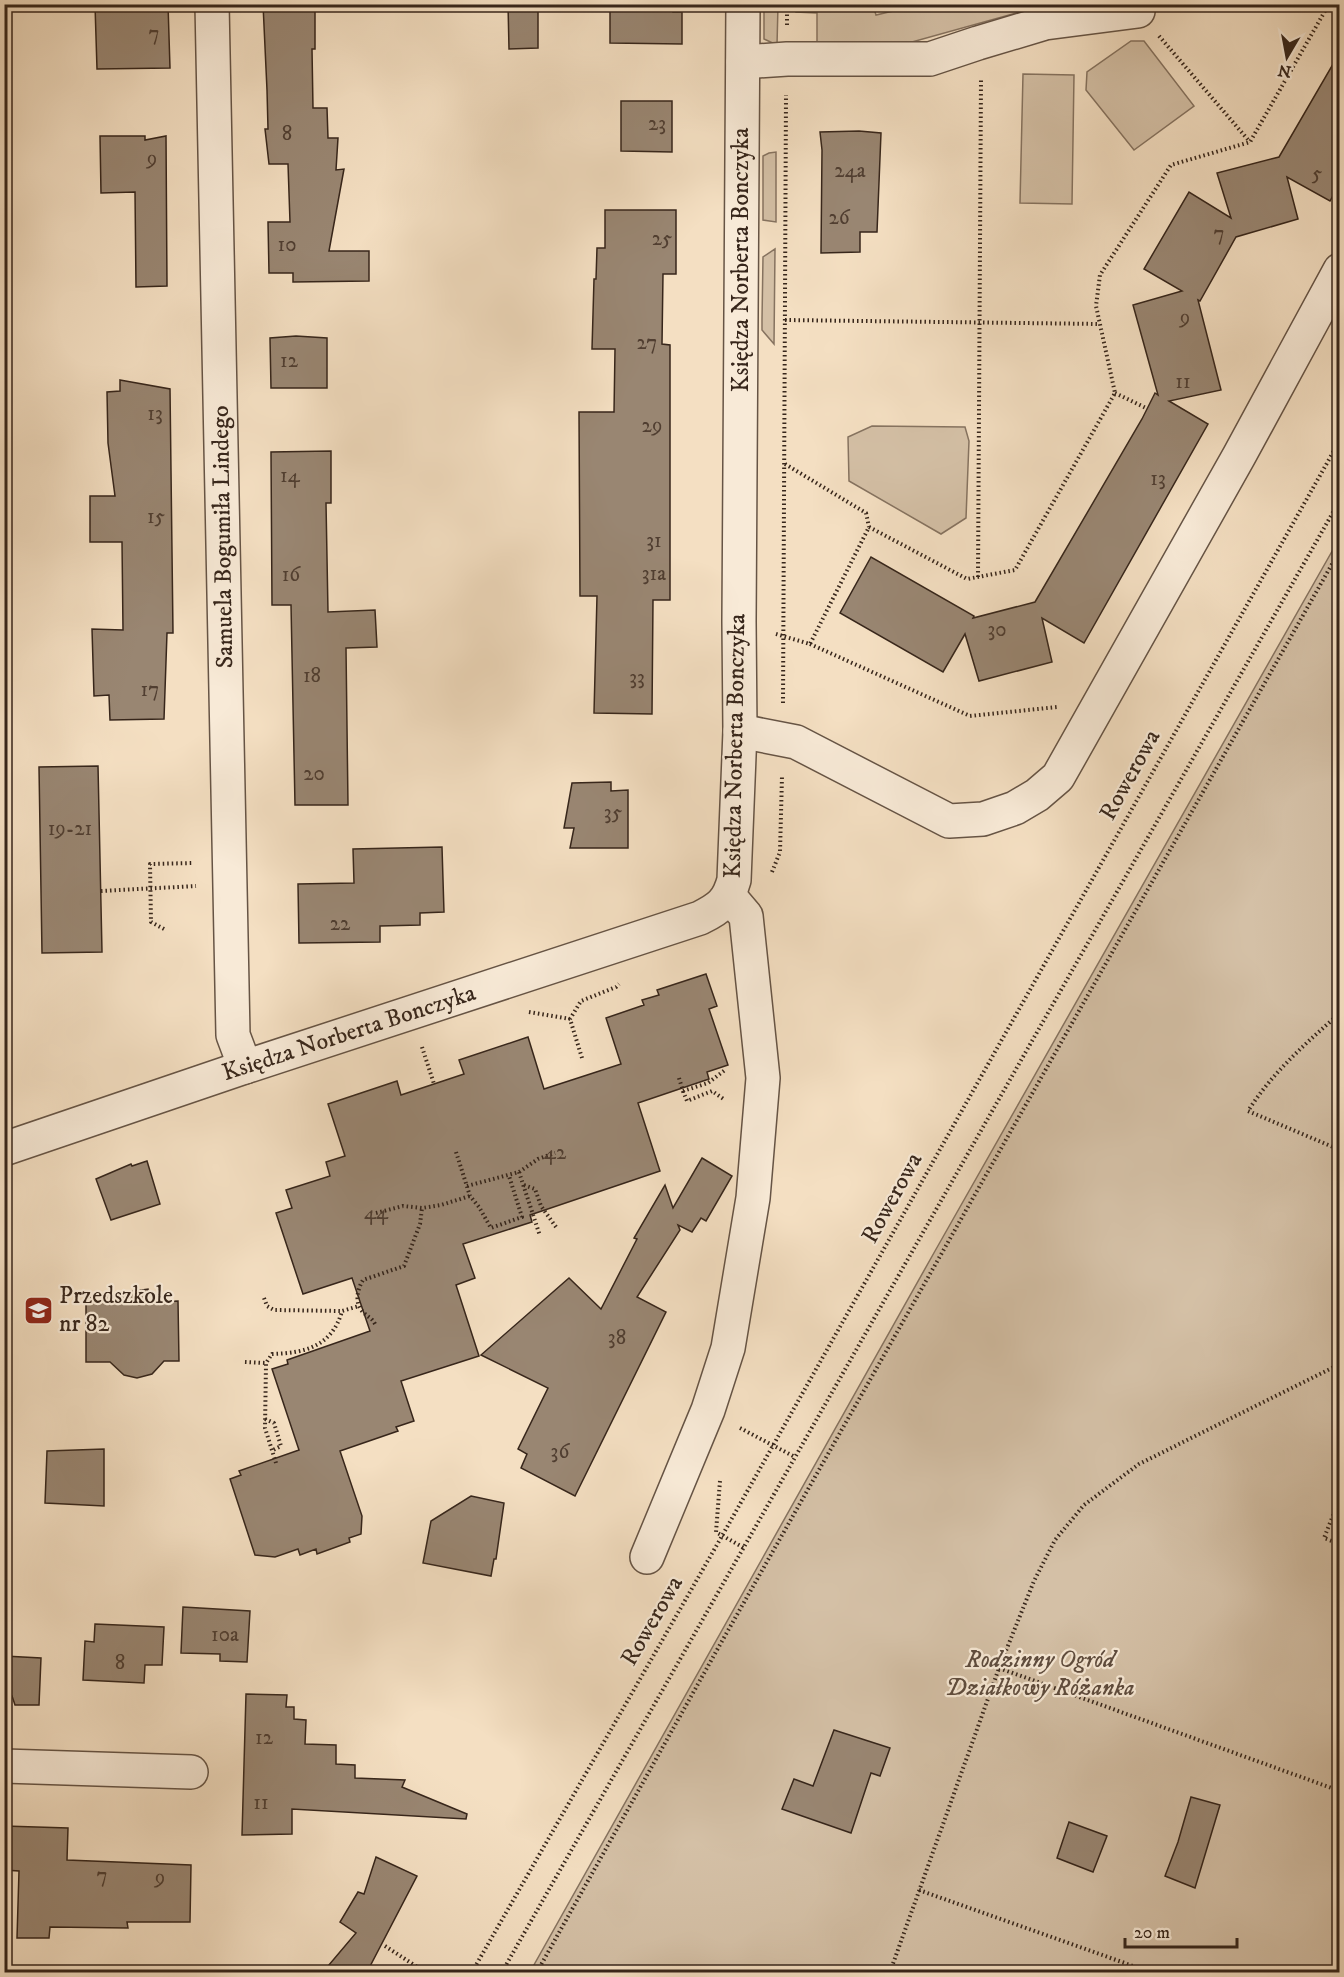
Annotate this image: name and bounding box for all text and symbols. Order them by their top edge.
house number: 7 [148,21,160,47]
north arrow [1257,27,1317,87]
text: N [1276,60,1293,82]
house number: 23 [648,111,666,137]
house number: 8 [282,121,292,147]
street label: Księdza Norberta Bonczyka [726,127,756,392]
house number: 9 [146,146,157,172]
house number: 24a [834,158,866,184]
house number: 5 [1312,161,1322,187]
house number: 26 [828,205,851,231]
house number: 7 [1213,221,1225,247]
house number: 25 [652,226,672,252]
house number: 10 [278,232,296,258]
house number: 9 [1179,305,1190,331]
house number: 27 [637,330,657,356]
house number: 12 [280,348,299,374]
house number: 11 [1175,369,1191,395]
house number: 13 [147,401,163,427]
street label: Samuela Bogumiła Lindego [206,405,240,669]
house number: 29 [642,413,662,439]
house number: 14 [280,463,301,489]
house number: 13 [1150,466,1166,492]
house number: 15 [147,504,165,530]
house number: 31 [646,528,662,554]
house number: 31a [642,561,666,587]
house number: 16 [282,562,301,588]
street label: Księdza Norberta Bonczyka [718,613,752,879]
house number: 30 [987,617,1007,643]
house number: 18 [303,663,321,689]
house number: 33 [629,665,645,691]
house number: 17 [141,677,159,703]
street label: Rowerowa [1093,724,1167,826]
house number: 20 [303,761,325,787]
house number: 35 [604,800,622,826]
house number: 19-21 [48,816,92,842]
house number: 22 [330,911,351,937]
street label: Księdza Norberta Bonczyka [218,978,480,1088]
house number: 42 [544,1140,567,1166]
street label: Rowerowa [855,1147,929,1249]
house number: 44 [364,1200,389,1226]
place label: Przedszkole nr 82 [59,1281,173,1339]
school or university icon: Przedszkole nr 82 [22,1294,54,1326]
house number: 38 [608,1325,626,1351]
house number: 36 [551,1439,570,1465]
street label: Rowerowa [614,1570,690,1671]
house number: 10a [211,1622,239,1648]
park label: Rodzinny Ogród Działkowy Różanka [945,1645,1135,1703]
house number: 8 [115,1650,125,1676]
house number: 12 [255,1725,274,1751]
house number: 11 [253,1790,269,1816]
house number: 7 [96,1863,108,1889]
house number: 9 [154,1865,165,1891]
scale bar [1125,1911,1238,1949]
text: 20 m [1134,1922,1170,1944]

